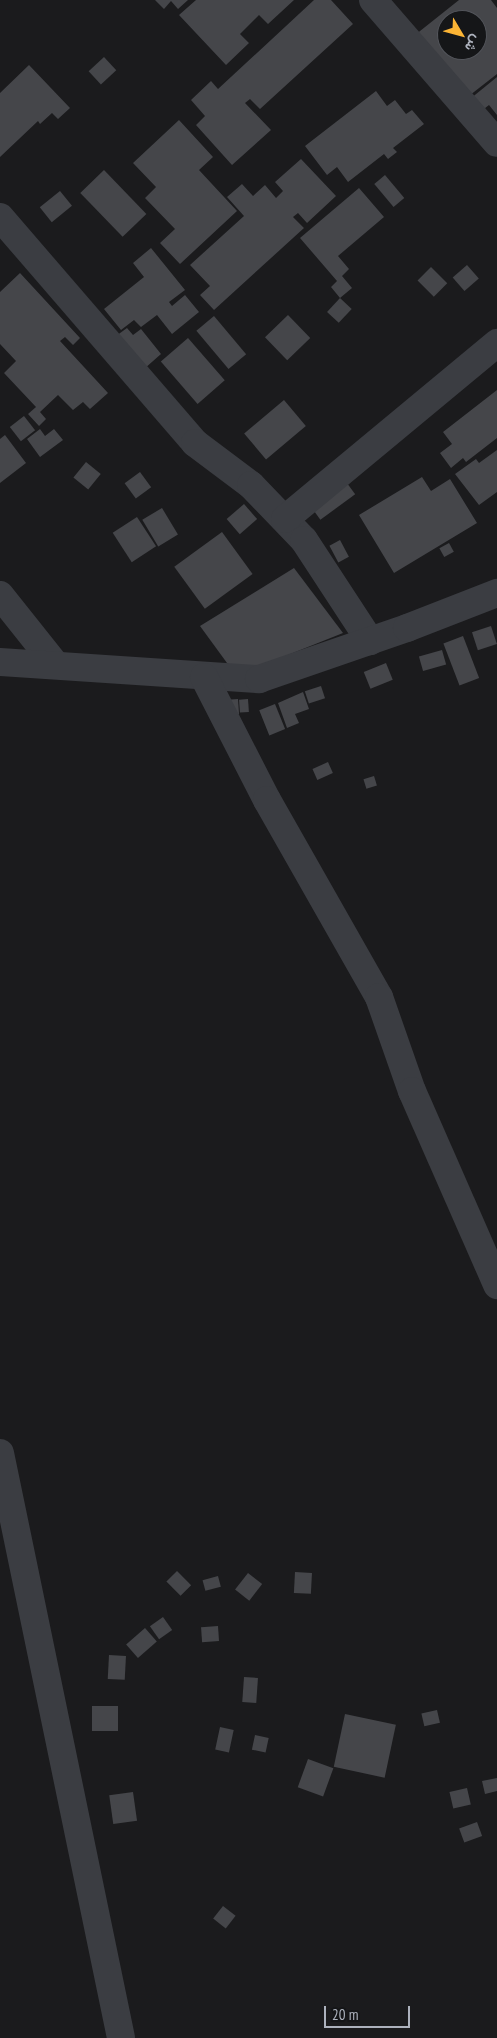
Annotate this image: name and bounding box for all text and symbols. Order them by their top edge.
north arrow [437,10,487,60]
text: ش [461,31,485,56]
scale bar [327,1996,413,2028]
text: 20 m [332,2005,358,2024]

